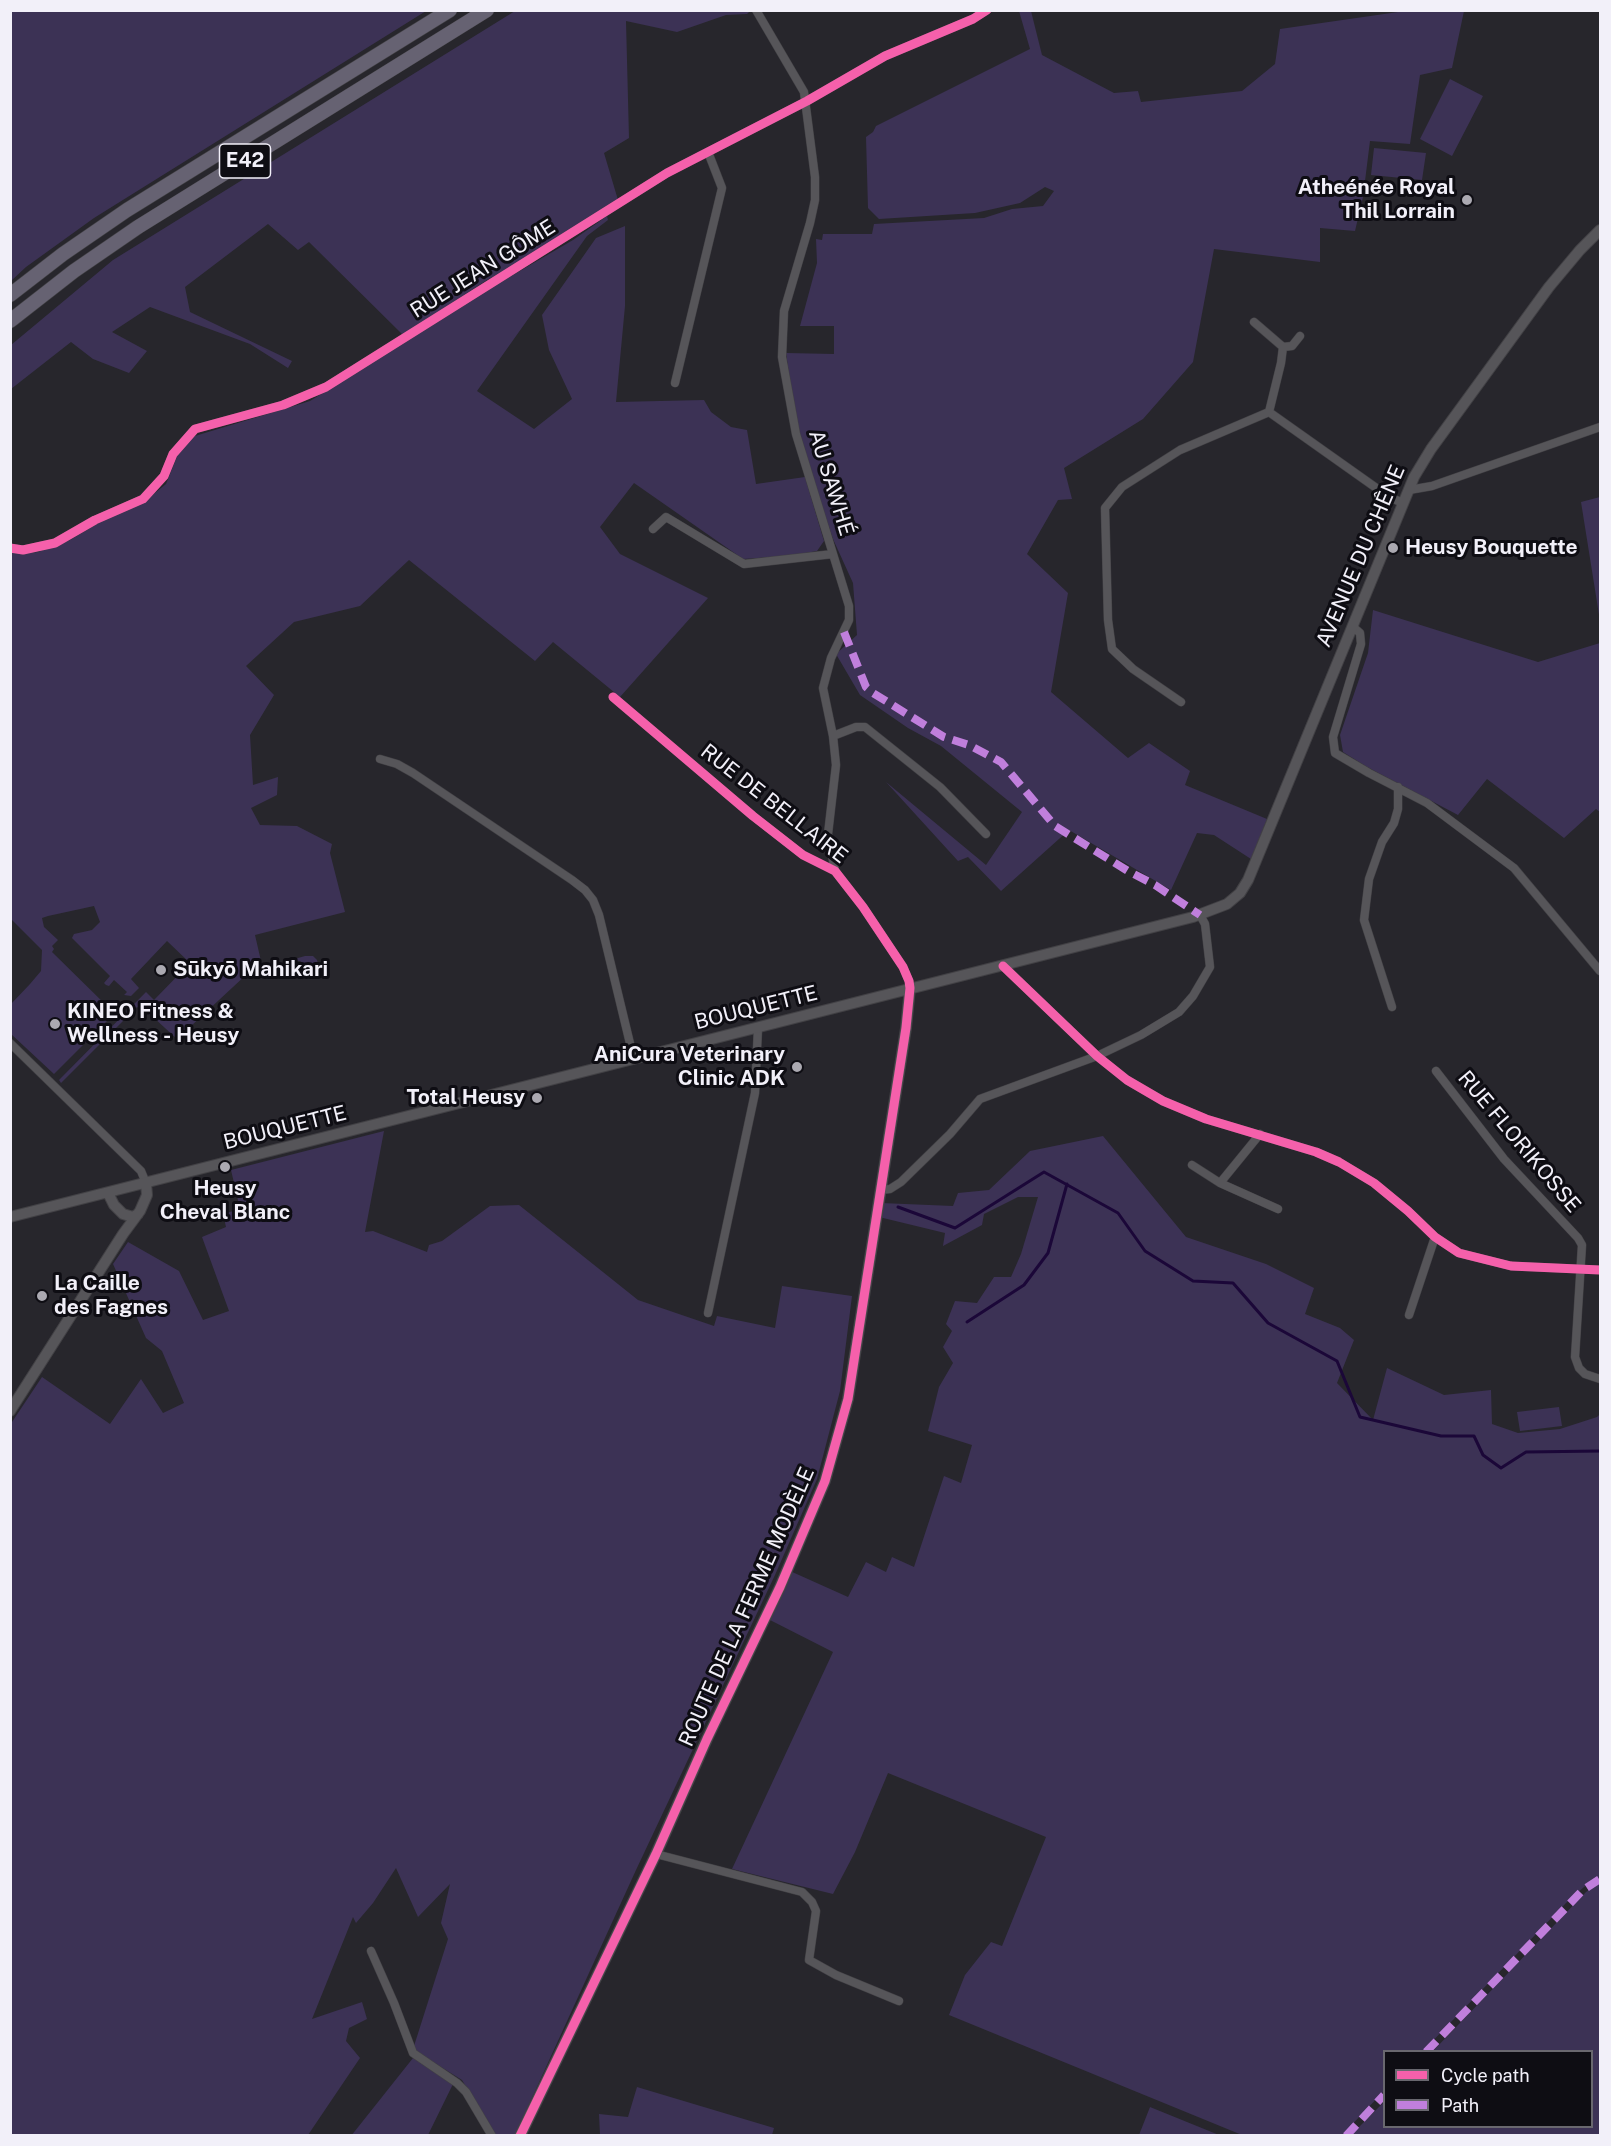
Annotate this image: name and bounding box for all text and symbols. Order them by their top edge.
road number: E42 [220,144,270,178]
place label: Atheénée Royal Thil Lorrain [1298,175,1455,225]
marker: Atheénée Royal Thil Lorrain [1460,193,1474,207]
street label: RUE JEAN GÔME [406,214,560,324]
street label: AU SAWHÉ [803,427,859,539]
street label: AVENUE DU CHÊNE [1311,461,1411,651]
place label: Heusy Bouquette [1405,535,1578,561]
marker: Heusy Bouquette [1386,541,1400,555]
street label: RUE DE BELLAIRE [696,739,852,869]
place label: Sūkyō Mahikari [173,957,328,983]
marker: Sūkyō Mahikari [154,963,168,977]
street label: BOUQUETTE [692,981,820,1035]
place label: KINEO Fitness & Wellness - Heusy [67,999,239,1049]
marker: KINEO Fitness & Wellness - Heusy [48,1017,62,1031]
place label: AniCura Veterinary Clinic ADK [594,1042,785,1092]
marker: AniCura Veterinary Clinic ADK [790,1060,804,1074]
street label: RUE FLORIKOSSE [1452,1066,1586,1218]
place label: Total Heusy [406,1085,525,1111]
marker: Total Heusy [530,1091,544,1105]
street label: BOUQUETTE [221,1101,349,1155]
marker: Heusy Cheval Blanc [218,1160,232,1174]
place label: Heusy Cheval Blanc [160,1176,290,1226]
place label: La Caille des Fagnes [54,1271,168,1321]
marker: La Caille des Fagnes [35,1289,49,1303]
street label: ROUTE DE LA FERME MODÈLE [674,1463,820,1751]
legend [1383,2050,1593,2128]
text: Cycle path [1441,2065,1530,2086]
text: Path [1441,2095,1479,2116]

